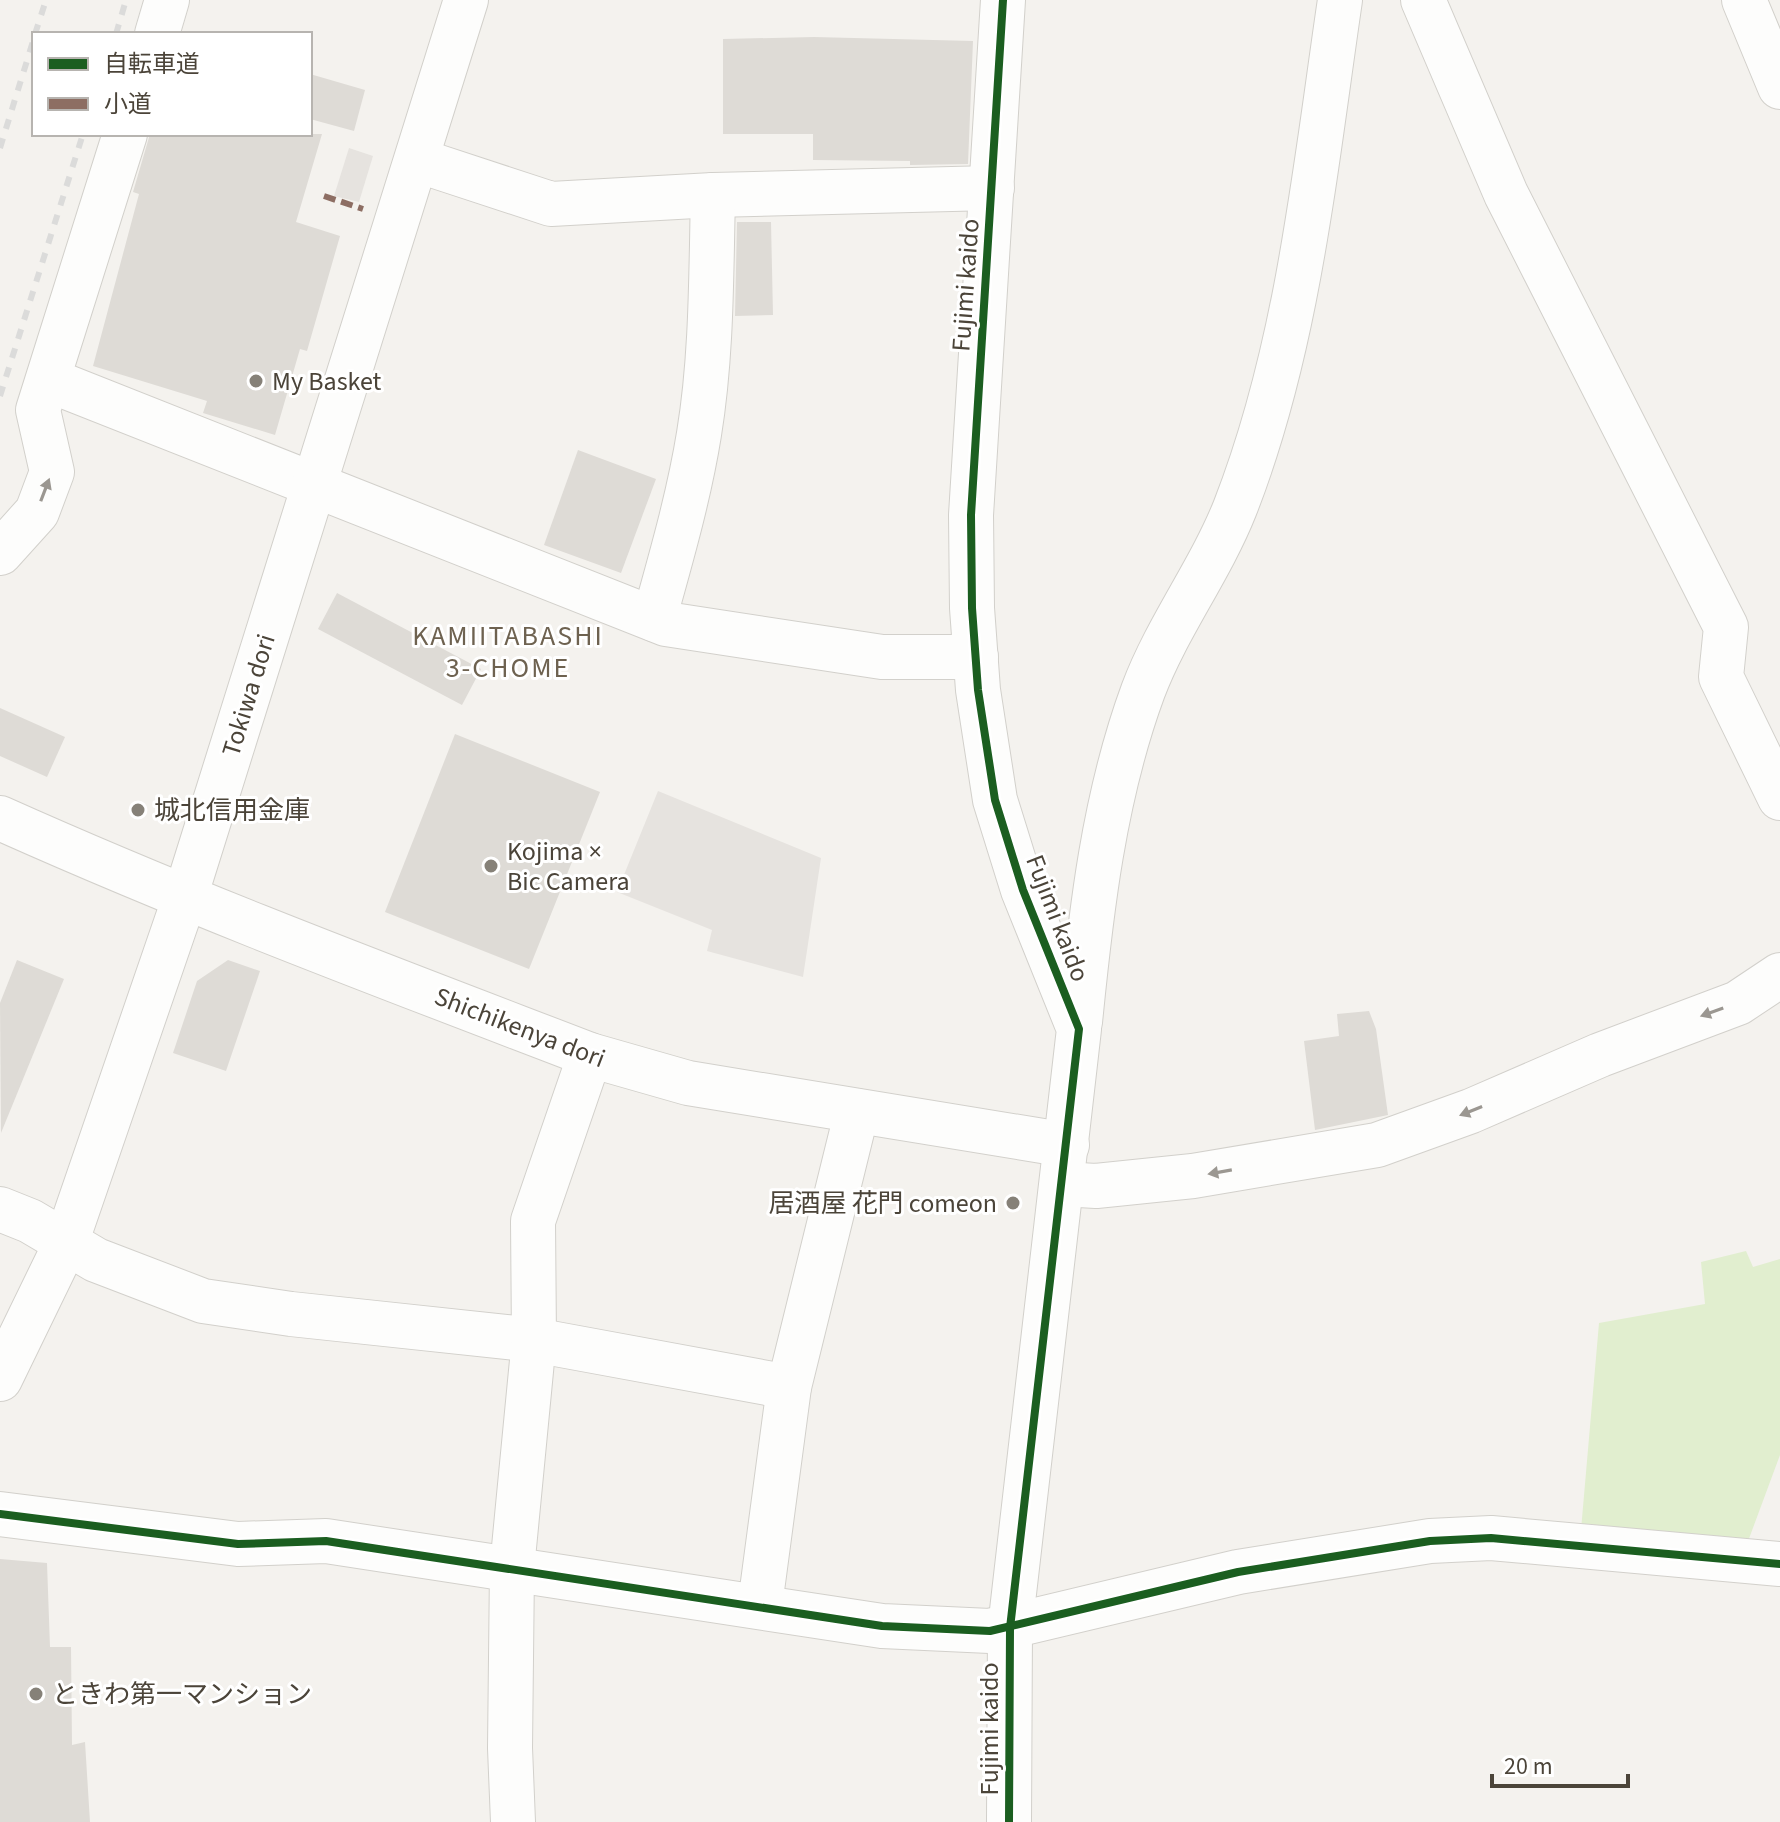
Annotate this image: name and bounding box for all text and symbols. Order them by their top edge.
legend [32,32,312,136]
text: 自転車道 [104,47,200,82]
text: 小道 [104,87,152,122]
street label: Fujimi kaido [942,217,989,353]
place label: My Basket [272,363,382,400]
marker: My Basket [247,372,265,390]
one-way arrow [39,478,52,502]
district label: KAMIITABASHI 3-CHOME [412,616,604,688]
street label: Tokiwa dori [212,629,285,761]
place label: 城北信用金庫 [154,792,310,829]
marker: 城北信用金庫 [129,801,147,819]
place label: Kojima × Bic Camera [507,833,630,900]
street label: Fujimi kaido [1016,849,1099,987]
marker: Kojima × Bic Camera [482,857,500,875]
street label: Shichikenya dori [429,978,611,1077]
one-way arrow [1700,1006,1724,1019]
one-way arrow [1459,1104,1483,1117]
one-way arrow [1207,1166,1232,1178]
place label: 居酒屋 花門 comeon [768,1185,997,1222]
marker: 居酒屋 花門 comeon [1004,1194,1022,1212]
street label: Fujimi kaido [971,1662,1008,1796]
place label: ときわ第一マンション [52,1676,312,1713]
marker: ときわ第一マンション [27,1685,45,1703]
scale bar [1492,1738,1628,1788]
text: 20 m [1504,1749,1553,1784]

